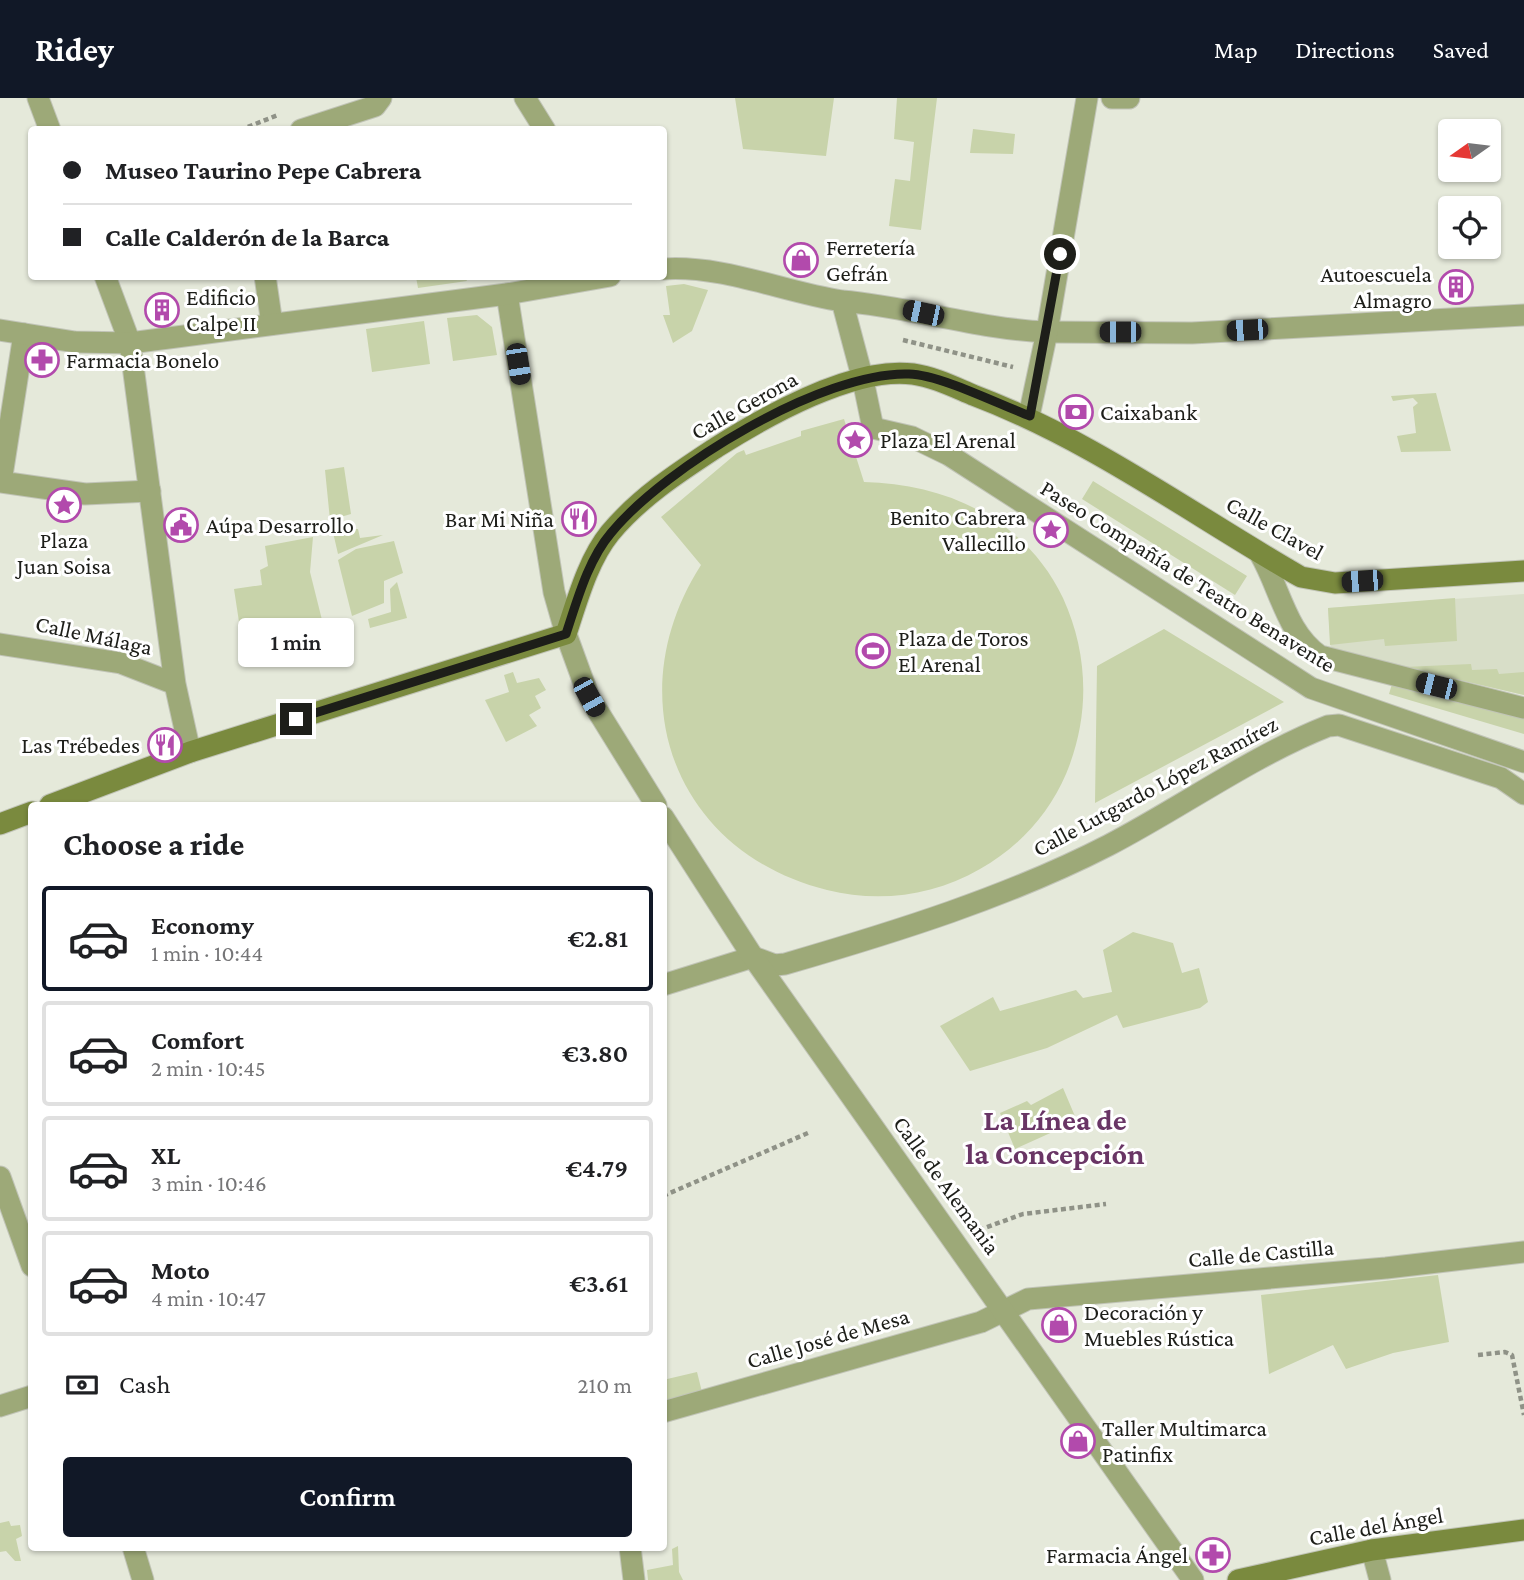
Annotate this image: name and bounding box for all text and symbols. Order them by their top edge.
text: Ridey [35,31,114,68]
text: Map [1214,36,1258,63]
text: Directions [1296,36,1395,63]
text: Saved [1433,36,1489,63]
north arrow [1438,119,1502,182]
map controls [1438,119,1501,259]
text: Museo Taurino Pepe Cabrera [105,156,421,185]
button: locate [1438,196,1501,259]
text: Calle Calderón de la Barca [105,223,390,252]
place label: Ferretería Gefrán [826,234,916,286]
route start [1044,238,1076,270]
shop icon: Ferretería Gefrán [782,241,820,279]
place label: Autoescuela Almagro [1320,261,1432,313]
building icon: Autoescuela Almagro [1437,268,1475,306]
place label: Edificio Calpe II [186,284,257,336]
building icon: Edificio Calpe II [143,291,181,329]
car [901,298,946,328]
car [1226,318,1269,342]
car [1100,322,1142,343]
pharmacy icon: Farmacia Bonelo [23,341,61,379]
car [505,342,532,386]
place label: Farmacia Bonelo [66,347,219,373]
street label: Calle Gerona [686,365,802,445]
bank icon: Caixabank [1057,393,1095,431]
place label: Caixabank [1100,399,1197,425]
place icon: Plaza El Arenal [836,421,874,459]
place label: Plaza El Arenal [880,427,1016,453]
street label: Paseo Compañía de Teatro Benavente [1036,474,1340,678]
place icon: Plaza Juan Soisa [45,486,83,524]
street label: Calle Clavel [1222,491,1328,565]
restaurant icon: Bar Mi Niña [560,500,598,538]
place label: Benito Cabrera Vallecillo [890,504,1026,556]
public building icon: Aúpa Desarrollo [162,506,200,544]
place label: Bar Mi Niña [445,506,554,532]
place icon: Benito Cabrera Vallecillo [1032,511,1070,549]
place label: Aúpa Desarrollo [206,512,354,538]
place label: Plaza Juan Soisa [15,527,111,579]
car [1341,569,1384,593]
street label: Calle Málaga [33,610,155,660]
callout: 1 min [238,618,354,666]
place label: Plaza de Toros El Arenal [898,625,1029,677]
text: 1 min [270,629,322,655]
sports icon: Plaza de Toros El Arenal [854,632,892,670]
car [1414,671,1459,701]
car [570,674,609,720]
route end [280,703,312,735]
street label: Calle Lutgardo López Ramírez [1028,710,1282,862]
restaurant icon: Las Trébedes [146,726,184,764]
place label: Las Trébedes [21,732,140,758]
text: Choose a ride [63,826,244,862]
icon: car [67,907,130,970]
text: Economy [151,911,254,940]
text: €2.81 [567,924,628,953]
text: 1 min · 10:44 [151,940,263,966]
icon: car [67,1022,130,1085]
text: Comfort [151,1026,244,1055]
text: €3.80 [562,1039,628,1068]
text: 2 min · 10:45 [151,1055,266,1081]
district label: La Línea de la Concepción [966,1103,1144,1170]
street label: Calle de Alemania [888,1111,1006,1259]
icon: car [67,1137,130,1200]
text: XL [151,1141,180,1170]
text: €4.79 [565,1154,628,1183]
text: 3 min · 10:46 [151,1170,267,1196]
street label: Calle de Castilla [1187,1234,1336,1272]
icon: car [67,1252,130,1315]
text: Moto [151,1256,210,1285]
text: €3.61 [569,1269,628,1298]
text: 4 min · 10:47 [151,1285,266,1311]
place label: Decoración y Muebles Rústica [1084,1299,1234,1351]
street label: Calle José de Mesa [744,1302,913,1374]
shop icon: Decoración y Muebles Rústica [1040,1306,1078,1344]
icon: cash [63,1366,101,1404]
text: Cash [119,1370,170,1399]
text: 210 m [578,1372,632,1398]
place label: Taller Multimarca Patinfix [1102,1415,1267,1467]
shop icon: Taller Multimarca Patinfix [1059,1422,1097,1460]
button: Confirm [63,1457,632,1537]
street label: Calle del Ángel [1307,1501,1445,1551]
pharmacy icon: Farmacia Ángel [1194,1536,1232,1574]
place label: Farmacia Ángel [1046,1542,1188,1568]

